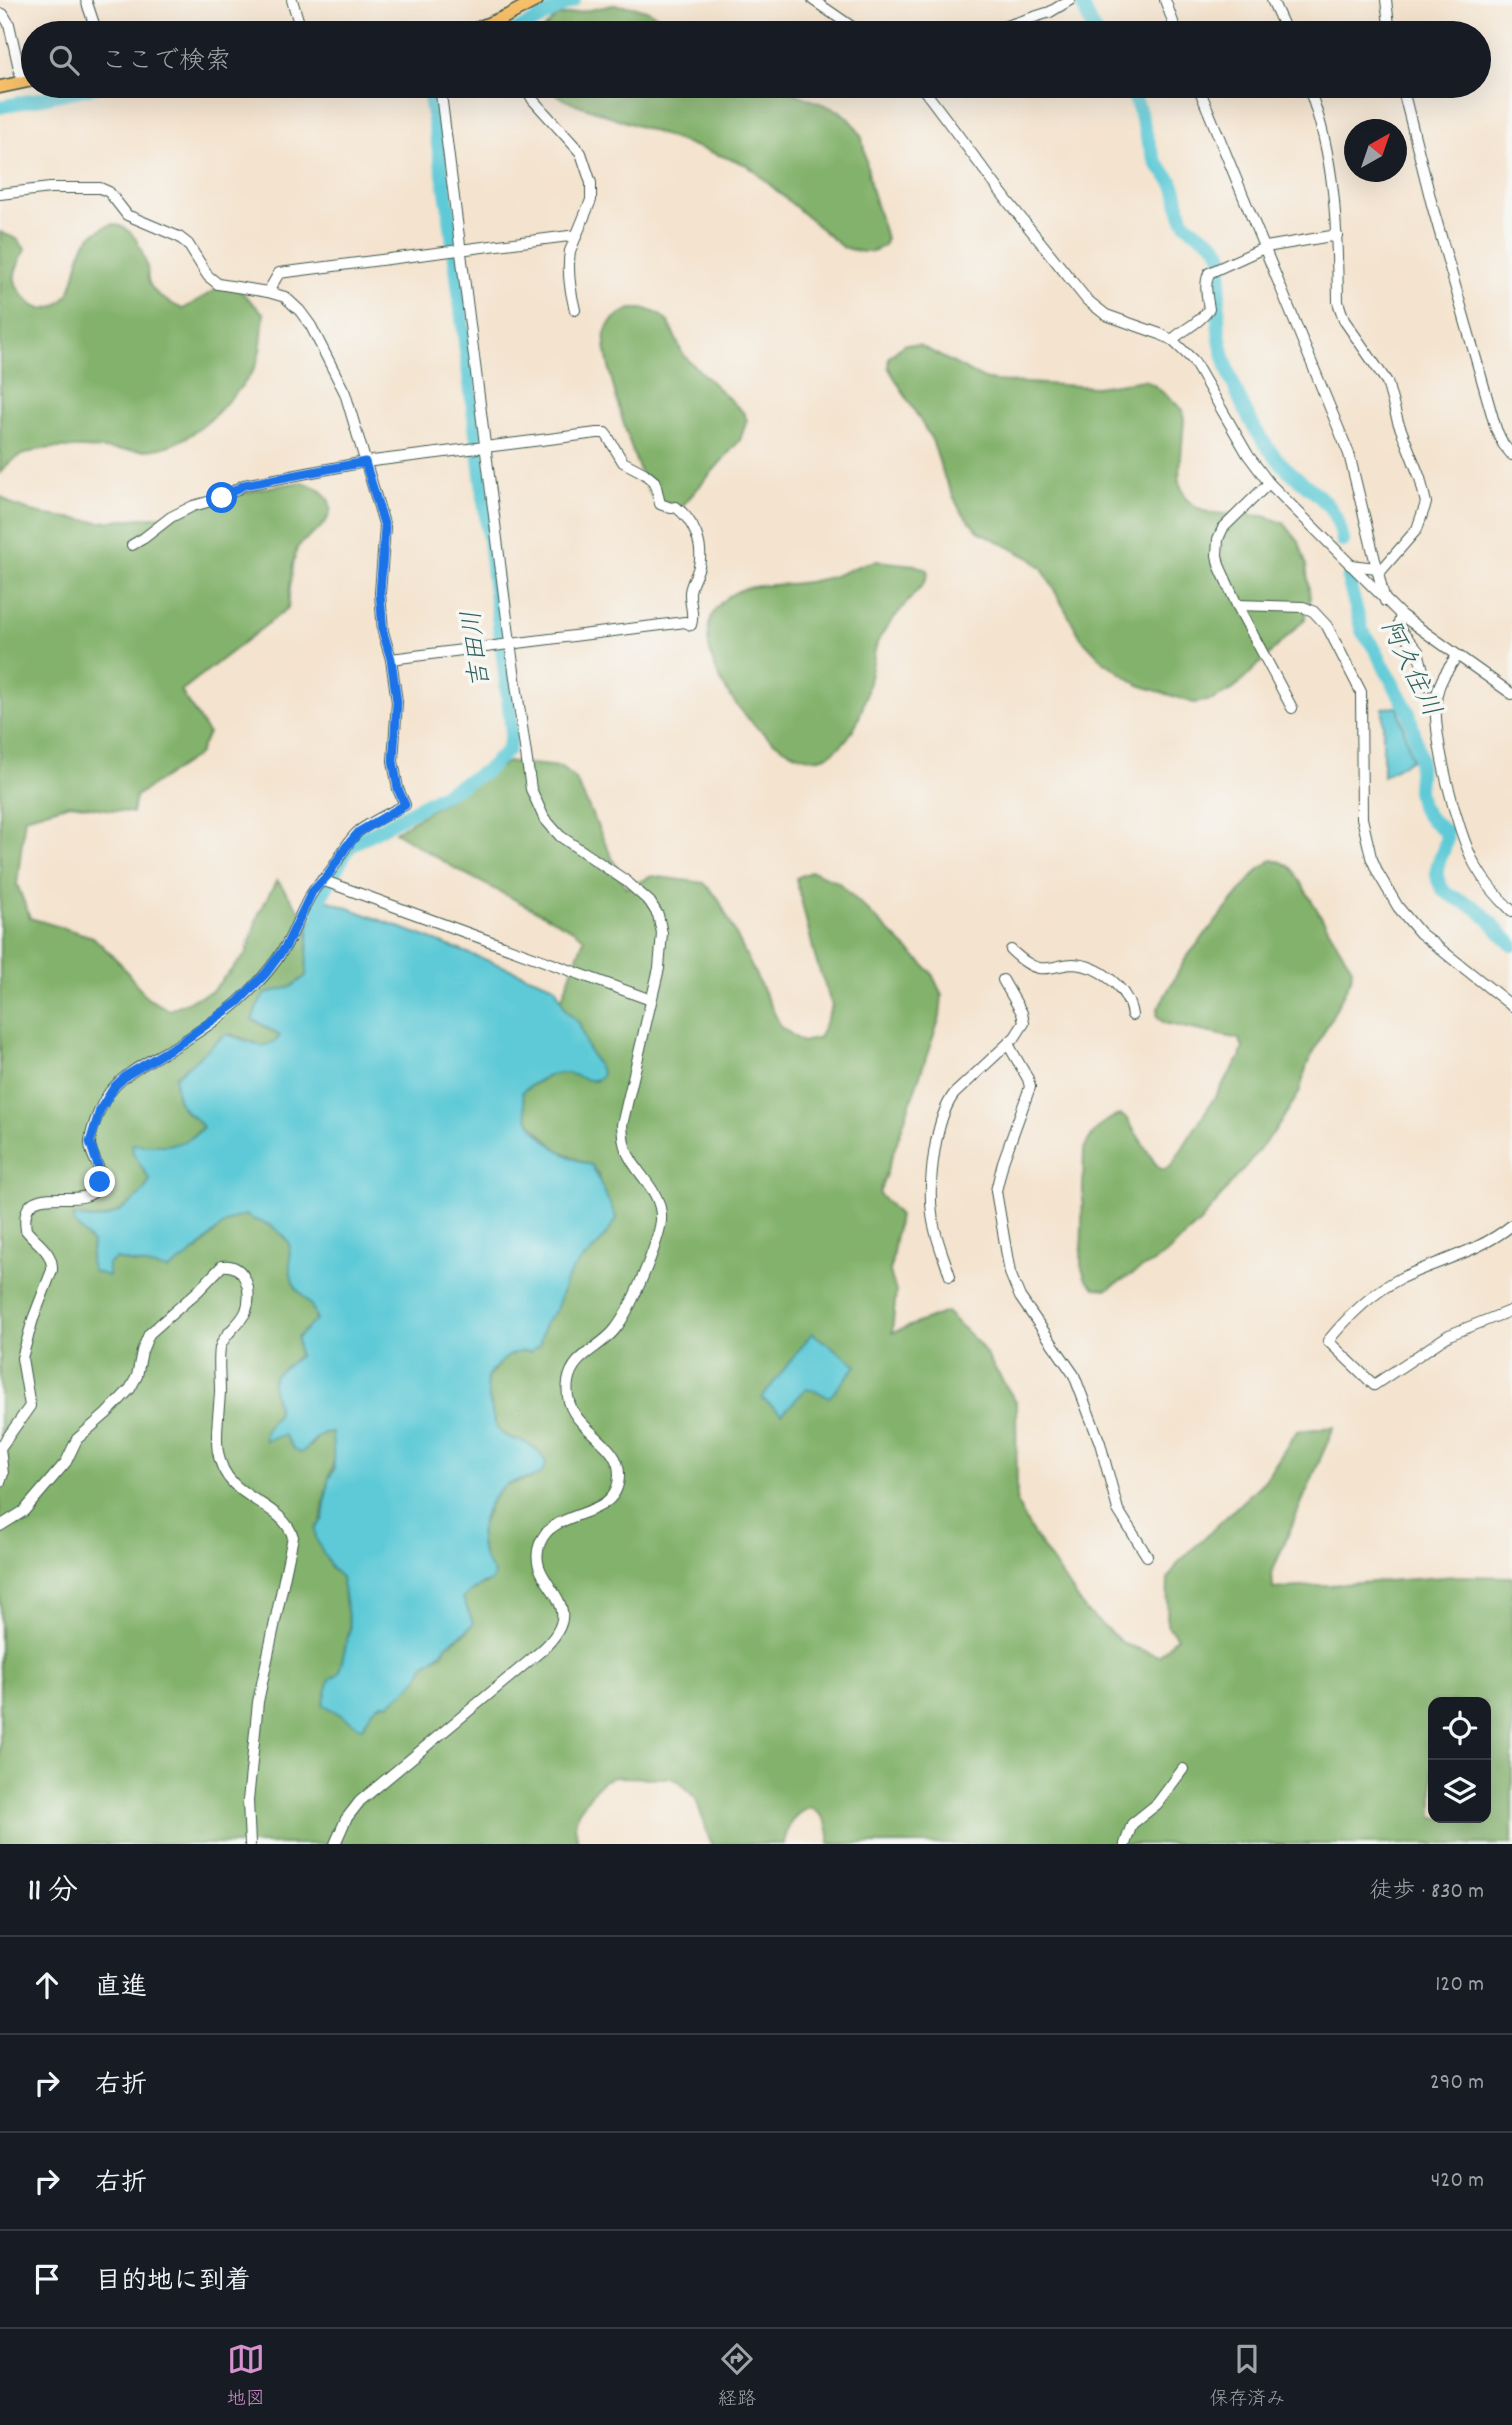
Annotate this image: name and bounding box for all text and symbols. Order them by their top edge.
search box [21,21,1491,98]
icon: search [45,41,83,79]
text: ここで検索 [101,44,231,81]
north arrow [1344,119,1407,182]
route start [206,482,237,513]
water label: 吉田川 [455,608,501,690]
water label: 阿久住川 [1370,614,1448,724]
route end [84,1166,115,1197]
map controls [1428,1697,1491,1823]
button: locate [1428,1697,1491,1760]
button: layers [1428,1760,1491,1823]
text: 11 分 [28,1872,78,1915]
text: 徒歩 · 830 m [1369,1876,1484,1909]
icon: ahead [28,1966,66,2004]
text: 120 m [1435,1969,1484,2002]
text: 直進 [95,1970,147,2007]
icon: right [28,2064,66,2102]
text: 290 m [1430,2067,1484,2100]
text: 右折 [95,2068,147,2105]
icon: right [28,2162,66,2200]
text: 420 m [1431,2165,1484,2198]
text: 右折 [95,2166,147,2203]
icon: arrive [28,2260,66,2298]
text: 目的地に到着 [95,2264,251,2301]
tab: 地図 [227,2340,265,2414]
tab: 経路 [718,2340,756,2414]
tab: 保存済み [1209,2340,1285,2414]

